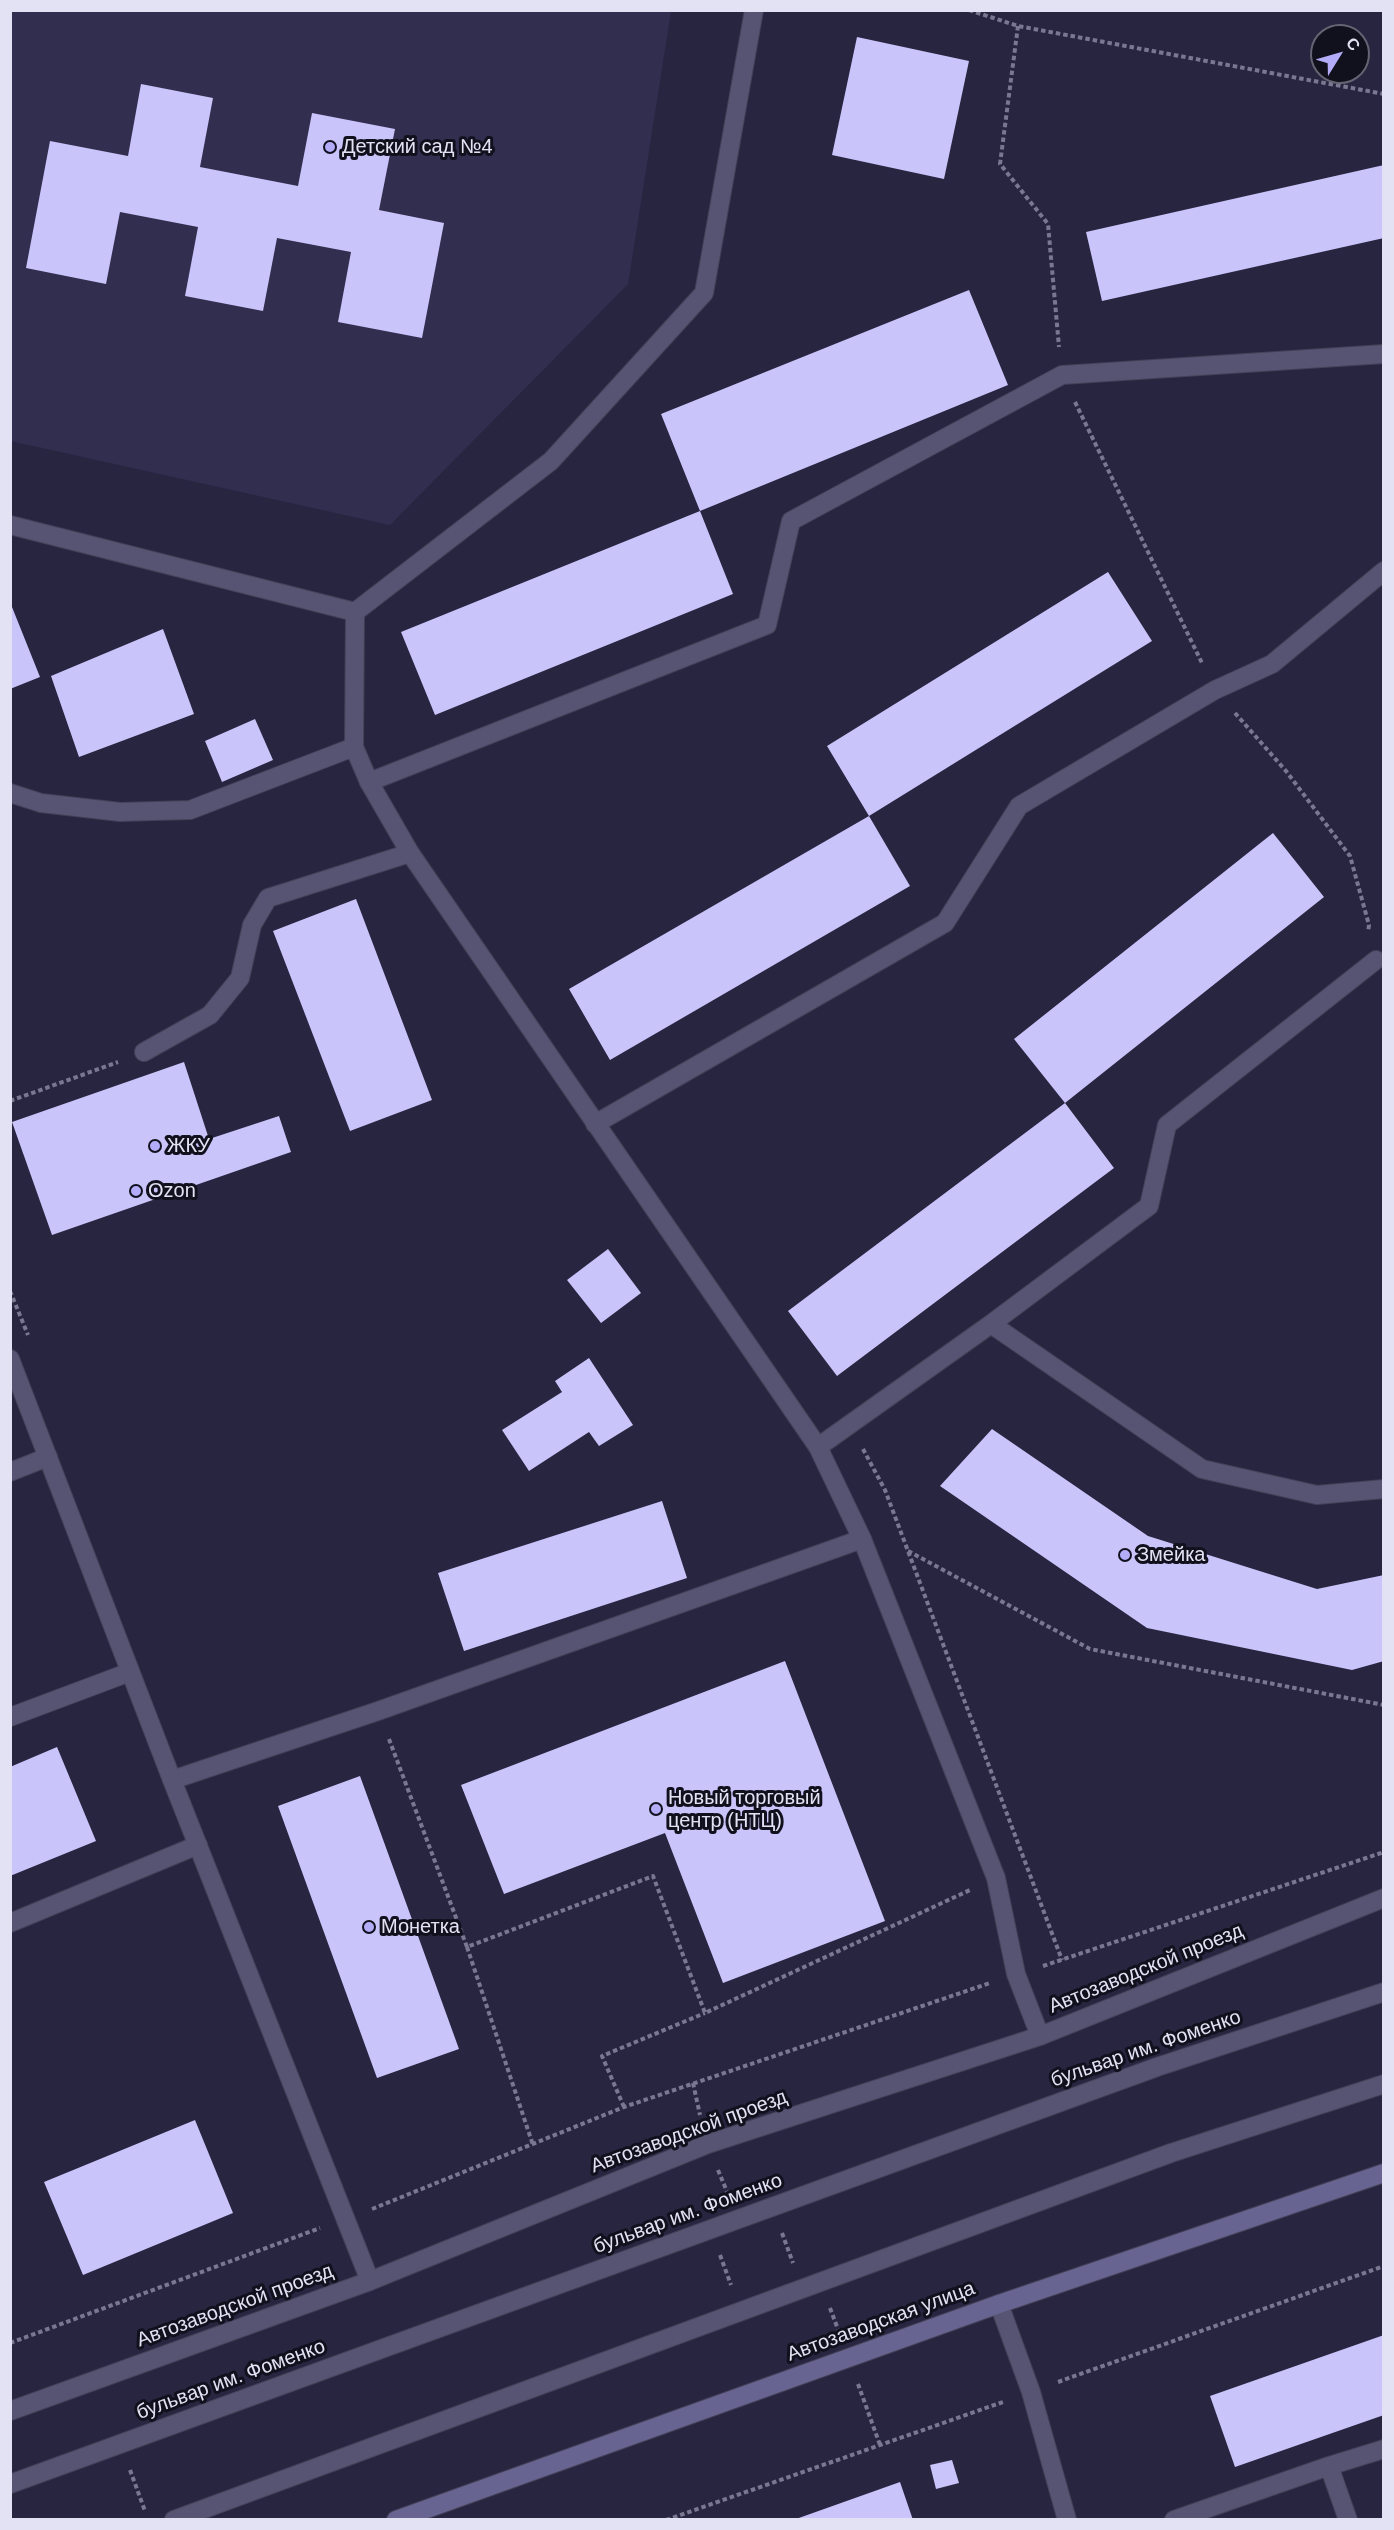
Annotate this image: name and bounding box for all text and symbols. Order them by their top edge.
north arrow [1310,24,1370,84]
text: С [1343,34,1363,54]
place label: Детский сад №4 [342,135,493,159]
marker: Детский сад №4 [323,140,337,154]
place label: ЖКУ [167,1134,210,1158]
marker: ЖКУ [148,1139,162,1153]
place label: Ozon [148,1179,196,1203]
marker: Ozon [129,1184,143,1198]
place label: Змейка [1137,1543,1205,1567]
marker: Змейка [1118,1548,1132,1562]
place label: Новый торговый центр (НТЦ) [668,1786,821,1833]
marker: Новый торговый центр (НТЦ) [649,1802,663,1816]
place label: Монетка [381,1915,460,1939]
street label: Автозаводской проезд [1045,1919,1247,2019]
marker: Монетка [362,1920,376,1934]
street label: бульвар им. Фоменко [1048,2005,1244,2093]
street label: Автозаводской проезд [587,2085,791,2179]
street label: бульвар им. Фоменко [590,2169,786,2259]
street label: Автозаводской проезд [133,2259,337,2353]
street label: Автозаводская улица [784,2277,978,2367]
street label: бульвар им. Фоменко [133,2335,329,2425]

